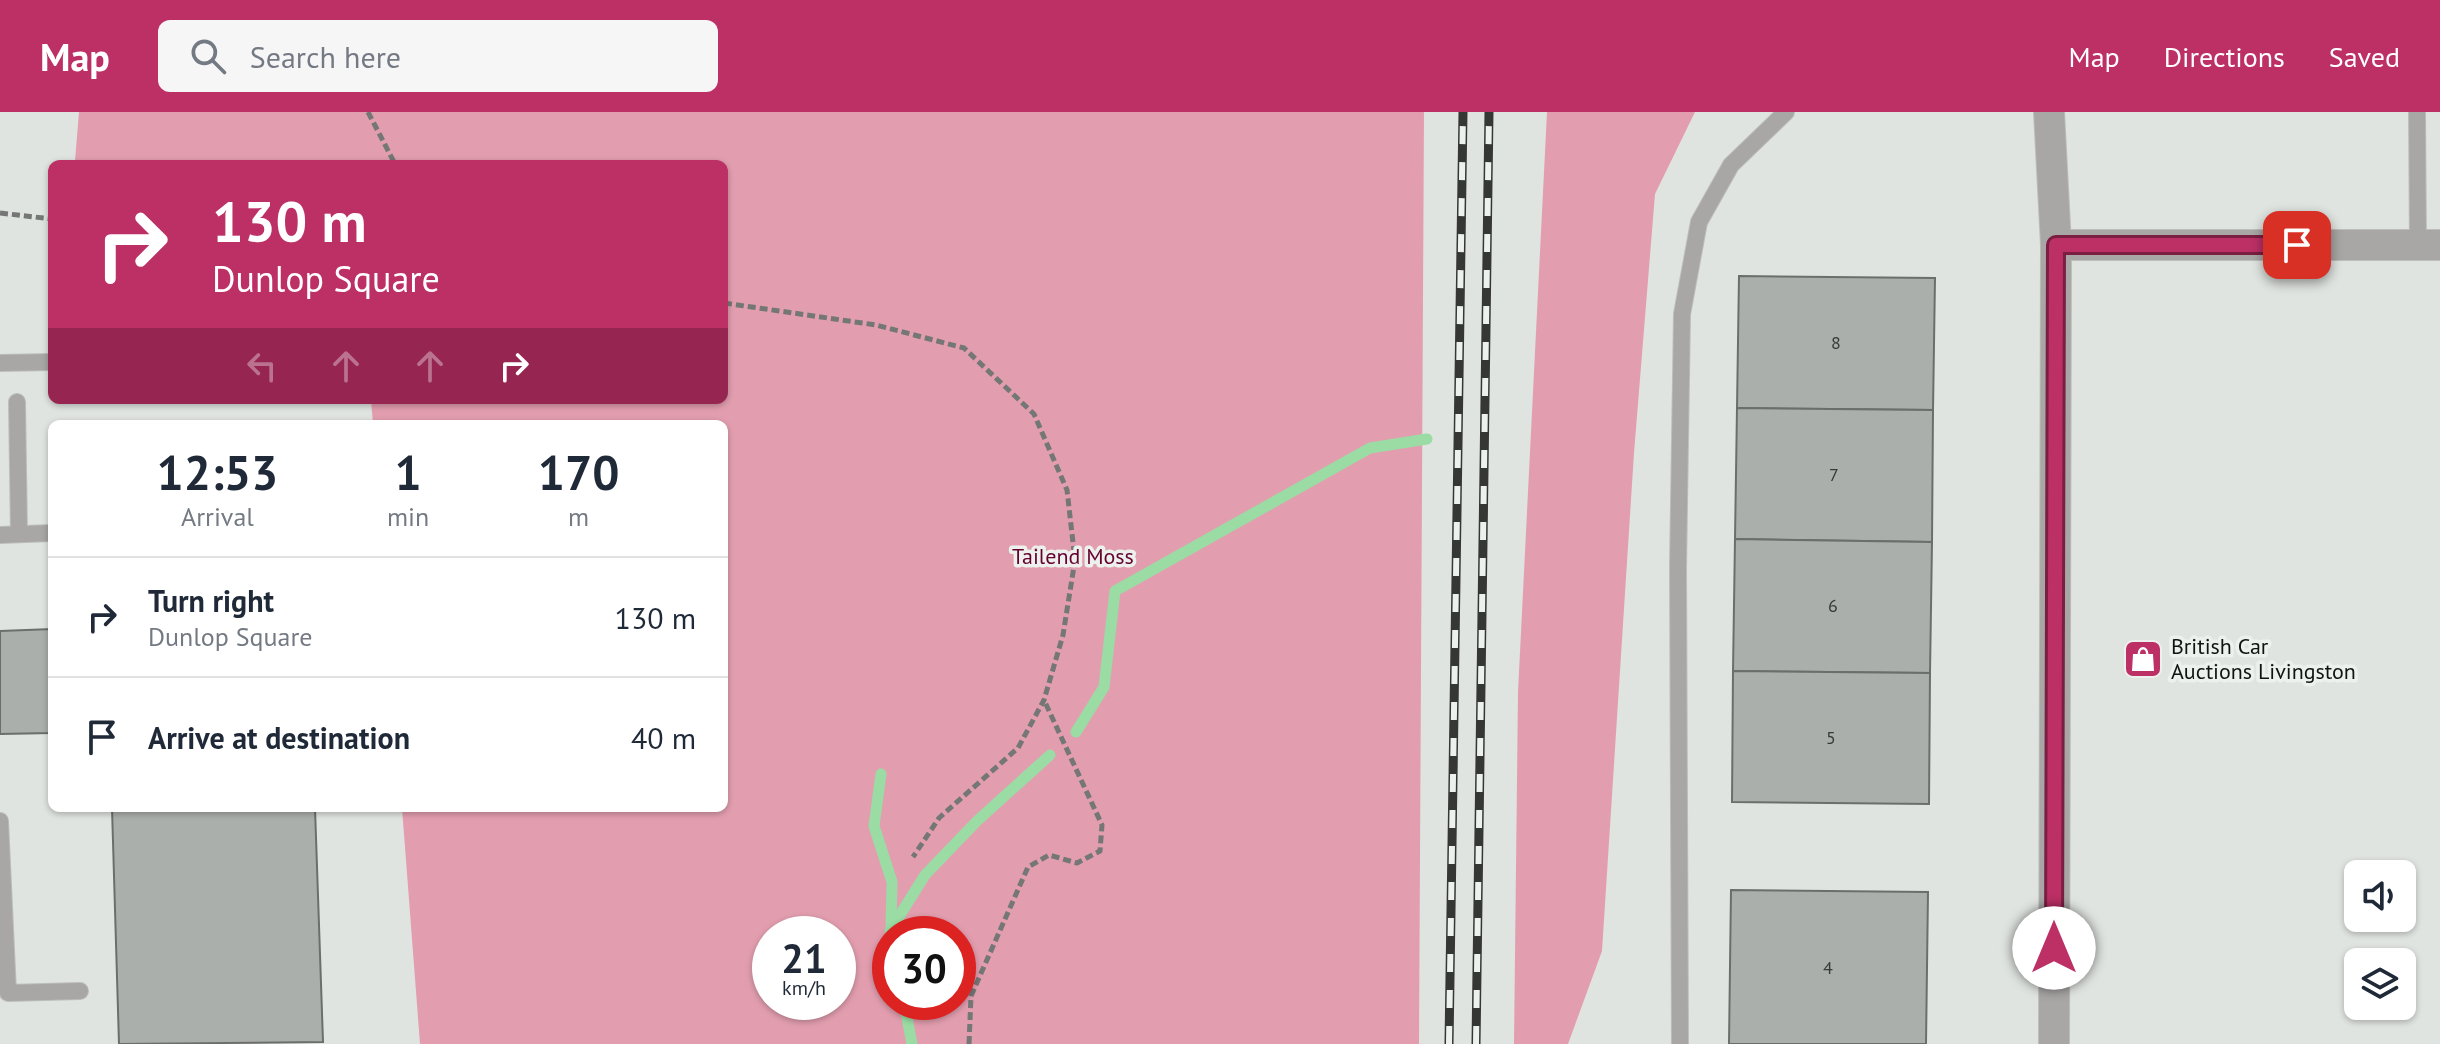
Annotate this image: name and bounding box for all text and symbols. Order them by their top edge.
search box [158,20,718,92]
text: Map [40,32,110,81]
icon: search [186,34,230,78]
text: Search here [250,37,401,76]
text: Map [2069,38,2120,75]
text: Directions [2164,38,2285,75]
text: Saved [2329,38,2400,75]
text: 130 m [212,185,367,257]
icon: right [80,192,184,296]
pin [2263,211,2331,279]
icon: arrive [2275,223,2319,267]
text: Dunlop Square [212,255,440,302]
house number: 8 [1831,331,1841,354]
icon: left [240,344,284,388]
icon: ahead [324,344,368,388]
icon: ahead [408,344,452,388]
icon: right [492,344,536,388]
text: 12:53 [157,441,278,503]
text: 1 [394,441,422,503]
text: 170 [538,441,619,503]
house number: 7 [1829,463,1839,486]
text: Arrival [181,500,254,533]
text: min [387,500,429,533]
text: m [568,500,589,533]
park label: Tailend Moss [1012,542,1134,570]
text: Turn right [148,581,274,620]
house number: 6 [1828,594,1838,617]
icon: right [80,595,124,639]
text: 130 m [615,598,696,637]
text: Dunlop Square [148,620,313,653]
place label: British Car Auctions Livingston [2171,632,2356,685]
shop icon: British Car Auctions Livingston [2122,638,2164,680]
icon: arrive [80,715,124,759]
text: Arrive at destination [148,718,410,757]
text: 40 m [631,718,696,757]
house number: 5 [1826,726,1836,749]
map controls [2344,860,2416,1020]
button: sound [2344,860,2416,932]
position arrow [2012,906,2096,990]
speed limit sign: 30 [872,916,976,1020]
text: 21 [781,932,827,984]
button: layers [2344,948,2416,1020]
house number: 4 [1823,956,1833,979]
text: km/h [782,975,826,1001]

